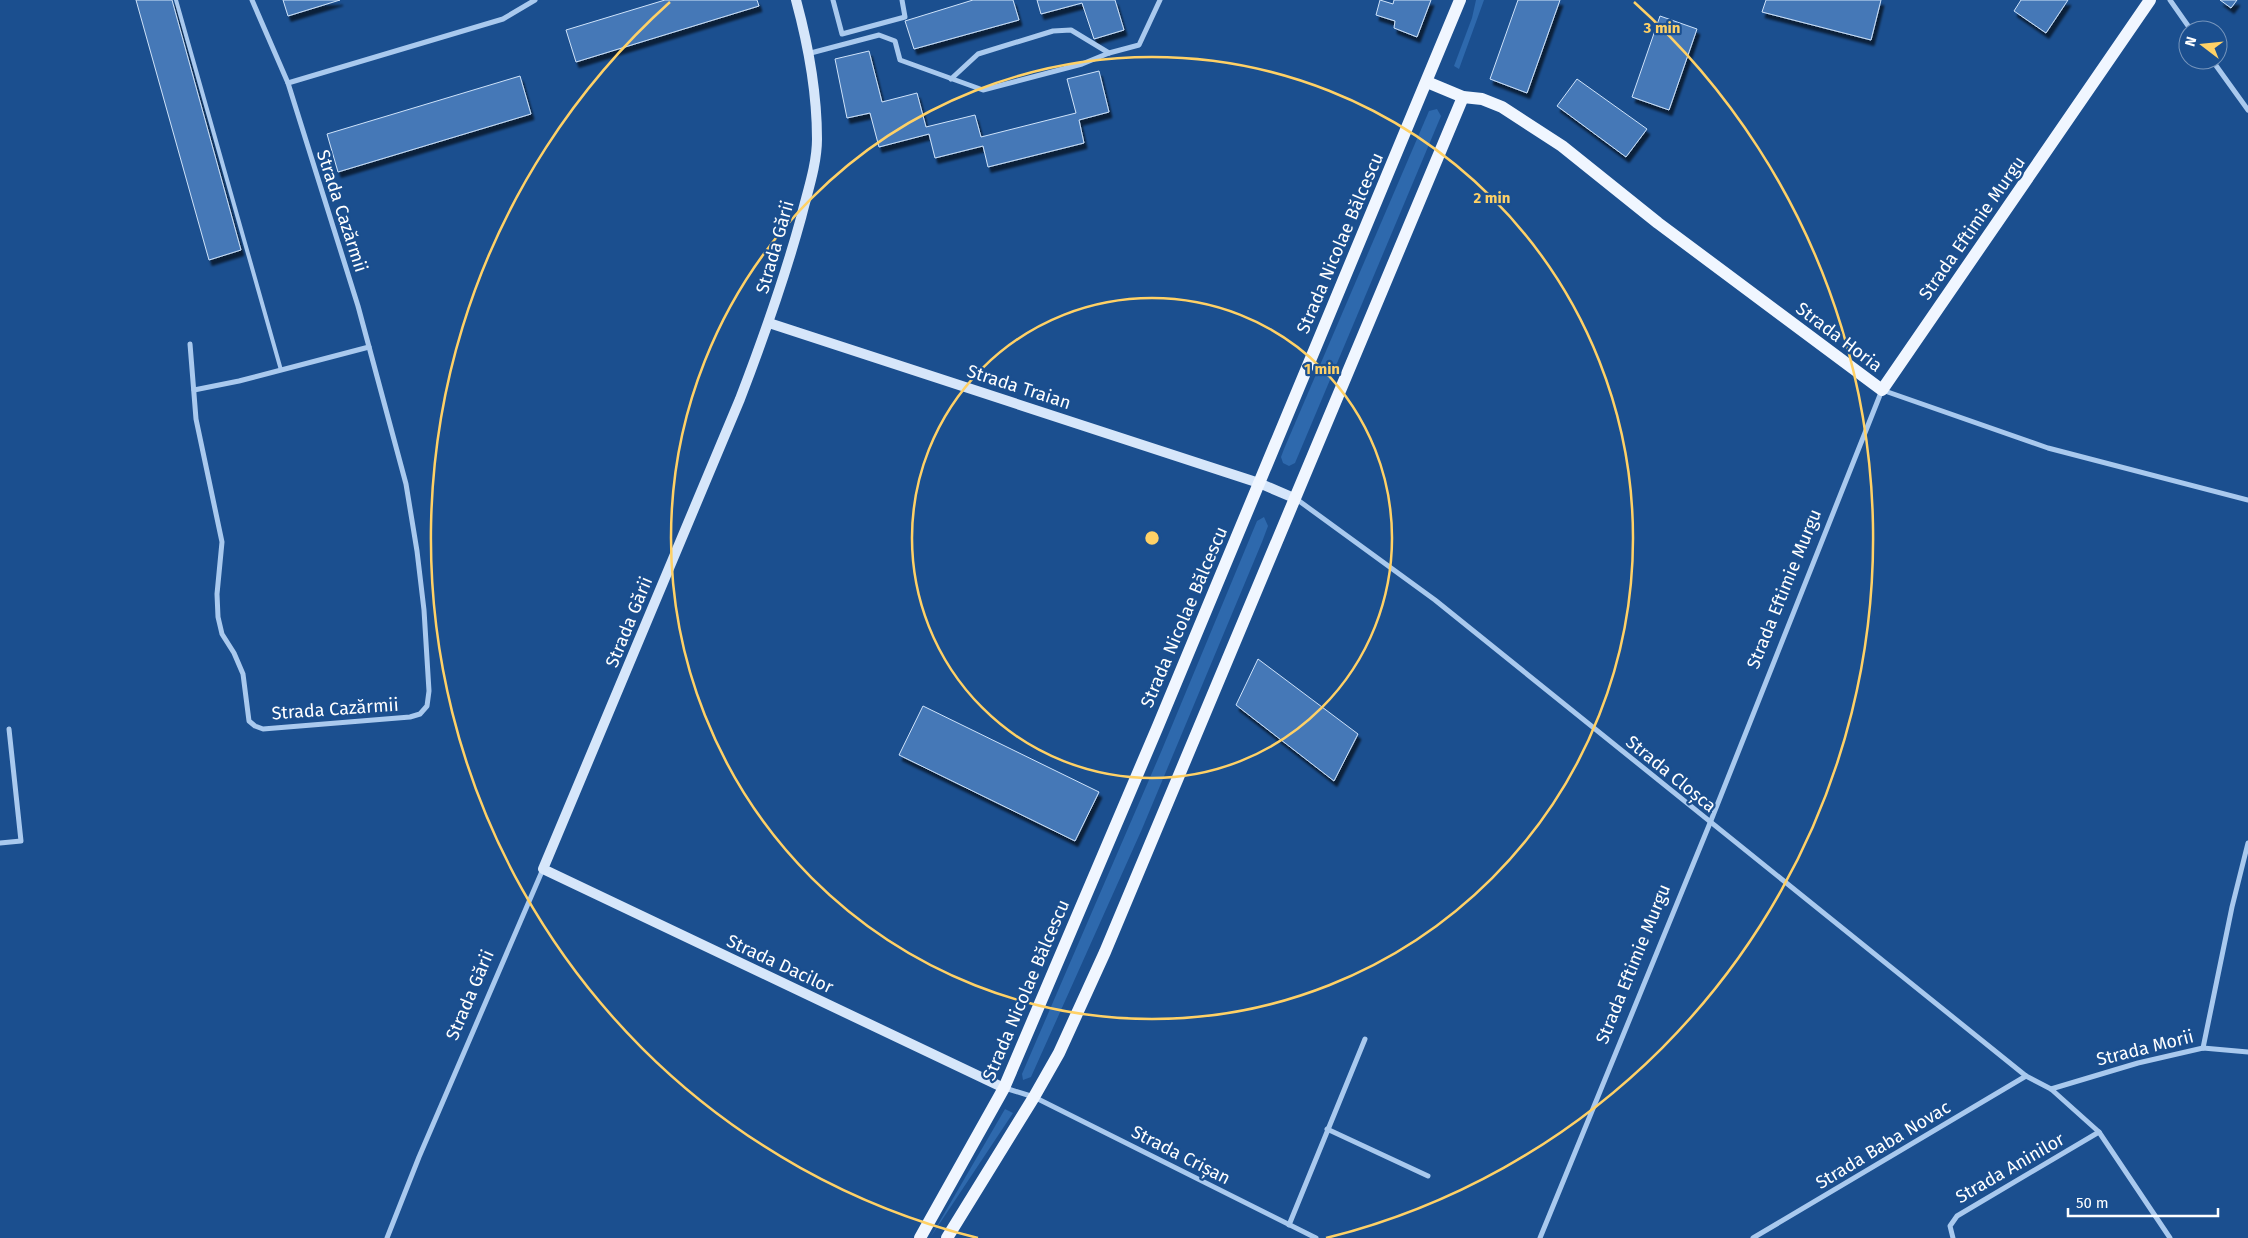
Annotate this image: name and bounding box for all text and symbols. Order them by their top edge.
text: 3 min [1643,19,1680,37]
north arrow [2178,20,2228,70]
text: N [2182,35,2200,48]
street label: Strada Cazărmii [312,147,372,275]
street label: Strada Nicolae Bălcescu [1292,149,1388,337]
street label: Strada Eftimie Murgu [1914,152,2030,304]
text: 2 min [1474,189,1510,207]
street label: Strada Gării [751,198,799,296]
street label: Strada Horia [1792,297,1886,377]
street label: Strada Traian [964,360,1074,414]
text: 1 min [1304,360,1340,378]
street label: Strada Eftimie Murgu [1742,506,1826,672]
street label: Strada Nicolae Bălcescu [1136,523,1232,711]
centre of rings [1143,529,1161,547]
street label: Strada Gării [601,573,657,671]
street label: Strada Cazărmii [271,694,399,724]
street label: Strada Cloșca [1621,731,1721,818]
street label: Strada Eftimie Murgu [1591,881,1675,1047]
street label: Strada Nicolae Bălcescu [978,896,1074,1084]
street label: Strada Dacilor [723,930,837,998]
street label: Strada Gării [441,947,499,1043]
street label: Strada Morii [2094,1025,2196,1071]
street label: Strada Baba Novac [1812,1096,1955,1194]
street label: Strada Crișan [1127,1121,1234,1190]
street label: Strada Aninilor [1952,1128,2068,1208]
scale bar [2068,1186,2218,1218]
text: 50 m [2076,1194,2109,1212]

